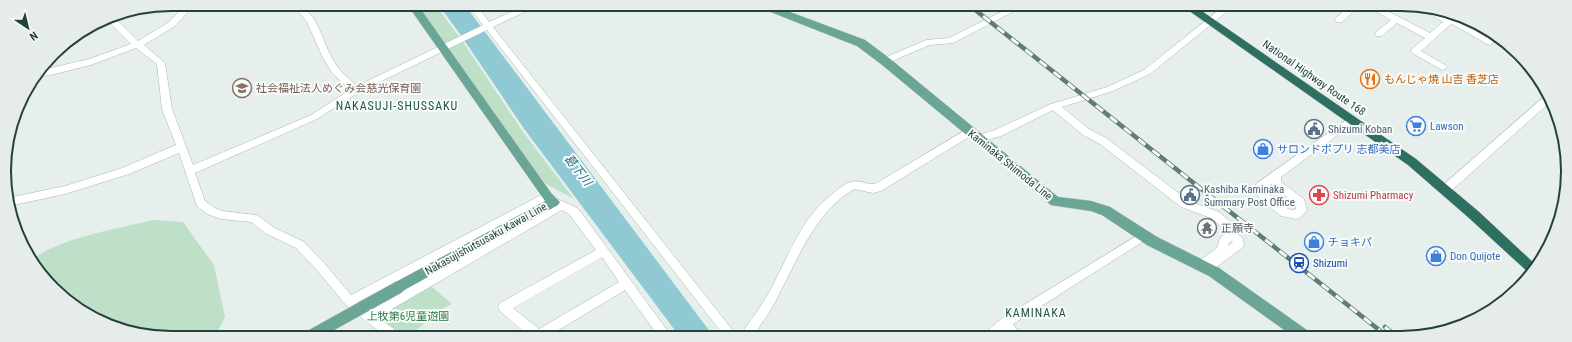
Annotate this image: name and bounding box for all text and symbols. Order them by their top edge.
north arrow [8,8,48,48]
text: N [27,29,40,43]
street label: National Highway Route 168 [1260,38,1368,118]
restaurant icon: もんじゃ焼 山吉 香芝店 [1359,68,1381,90]
place label: もんじゃ焼 山吉 香芝店 [1384,73,1499,86]
school or university icon: 社会福祉法人めぐみ会慈光保育園 [231,77,253,99]
place label: 社会福祉法人めぐみ会慈光保育園 [256,82,421,95]
district label: NAKASUJI-SHUSSAKU [336,99,458,113]
supermarket icon: Lawson [1405,115,1427,137]
public building icon: Shizumi Koban [1303,118,1325,140]
place label: Lawson [1430,120,1464,133]
place label: Shizumi Koban [1328,123,1392,136]
street label: Kaminaka Shimoda Line [965,127,1055,203]
shop icon: サロンドポプリ 志都美店 [1252,138,1274,160]
place label: サロンドポプリ 志都美店 [1277,143,1401,156]
water label: 葛下川 [561,152,596,190]
place label: Kashiba Kaminaka Summary Post Office [1204,183,1295,209]
public building icon: Kashiba Kaminaka Summary Post Office [1179,184,1201,206]
pharmacy icon: Shizumi Pharmacy [1308,184,1330,206]
place label: Shizumi Pharmacy [1333,189,1414,202]
street label: Nakasujishutsusaku Kawai Line [423,200,549,278]
temple icon: 正願寺 [1196,217,1218,239]
place label: 正願寺 [1221,222,1254,235]
shop icon: チョキパ [1303,231,1325,253]
place label: チョキパ [1328,236,1372,249]
shop icon: Don Quijote [1425,245,1447,267]
place label: Don Quijote [1450,250,1501,263]
station icon: Shizumi [1288,252,1310,274]
place label: Shizumi [1313,257,1348,270]
district label: KAMINAKA [1005,306,1067,320]
park label: 上牧第6児童遊園 [367,310,449,323]

